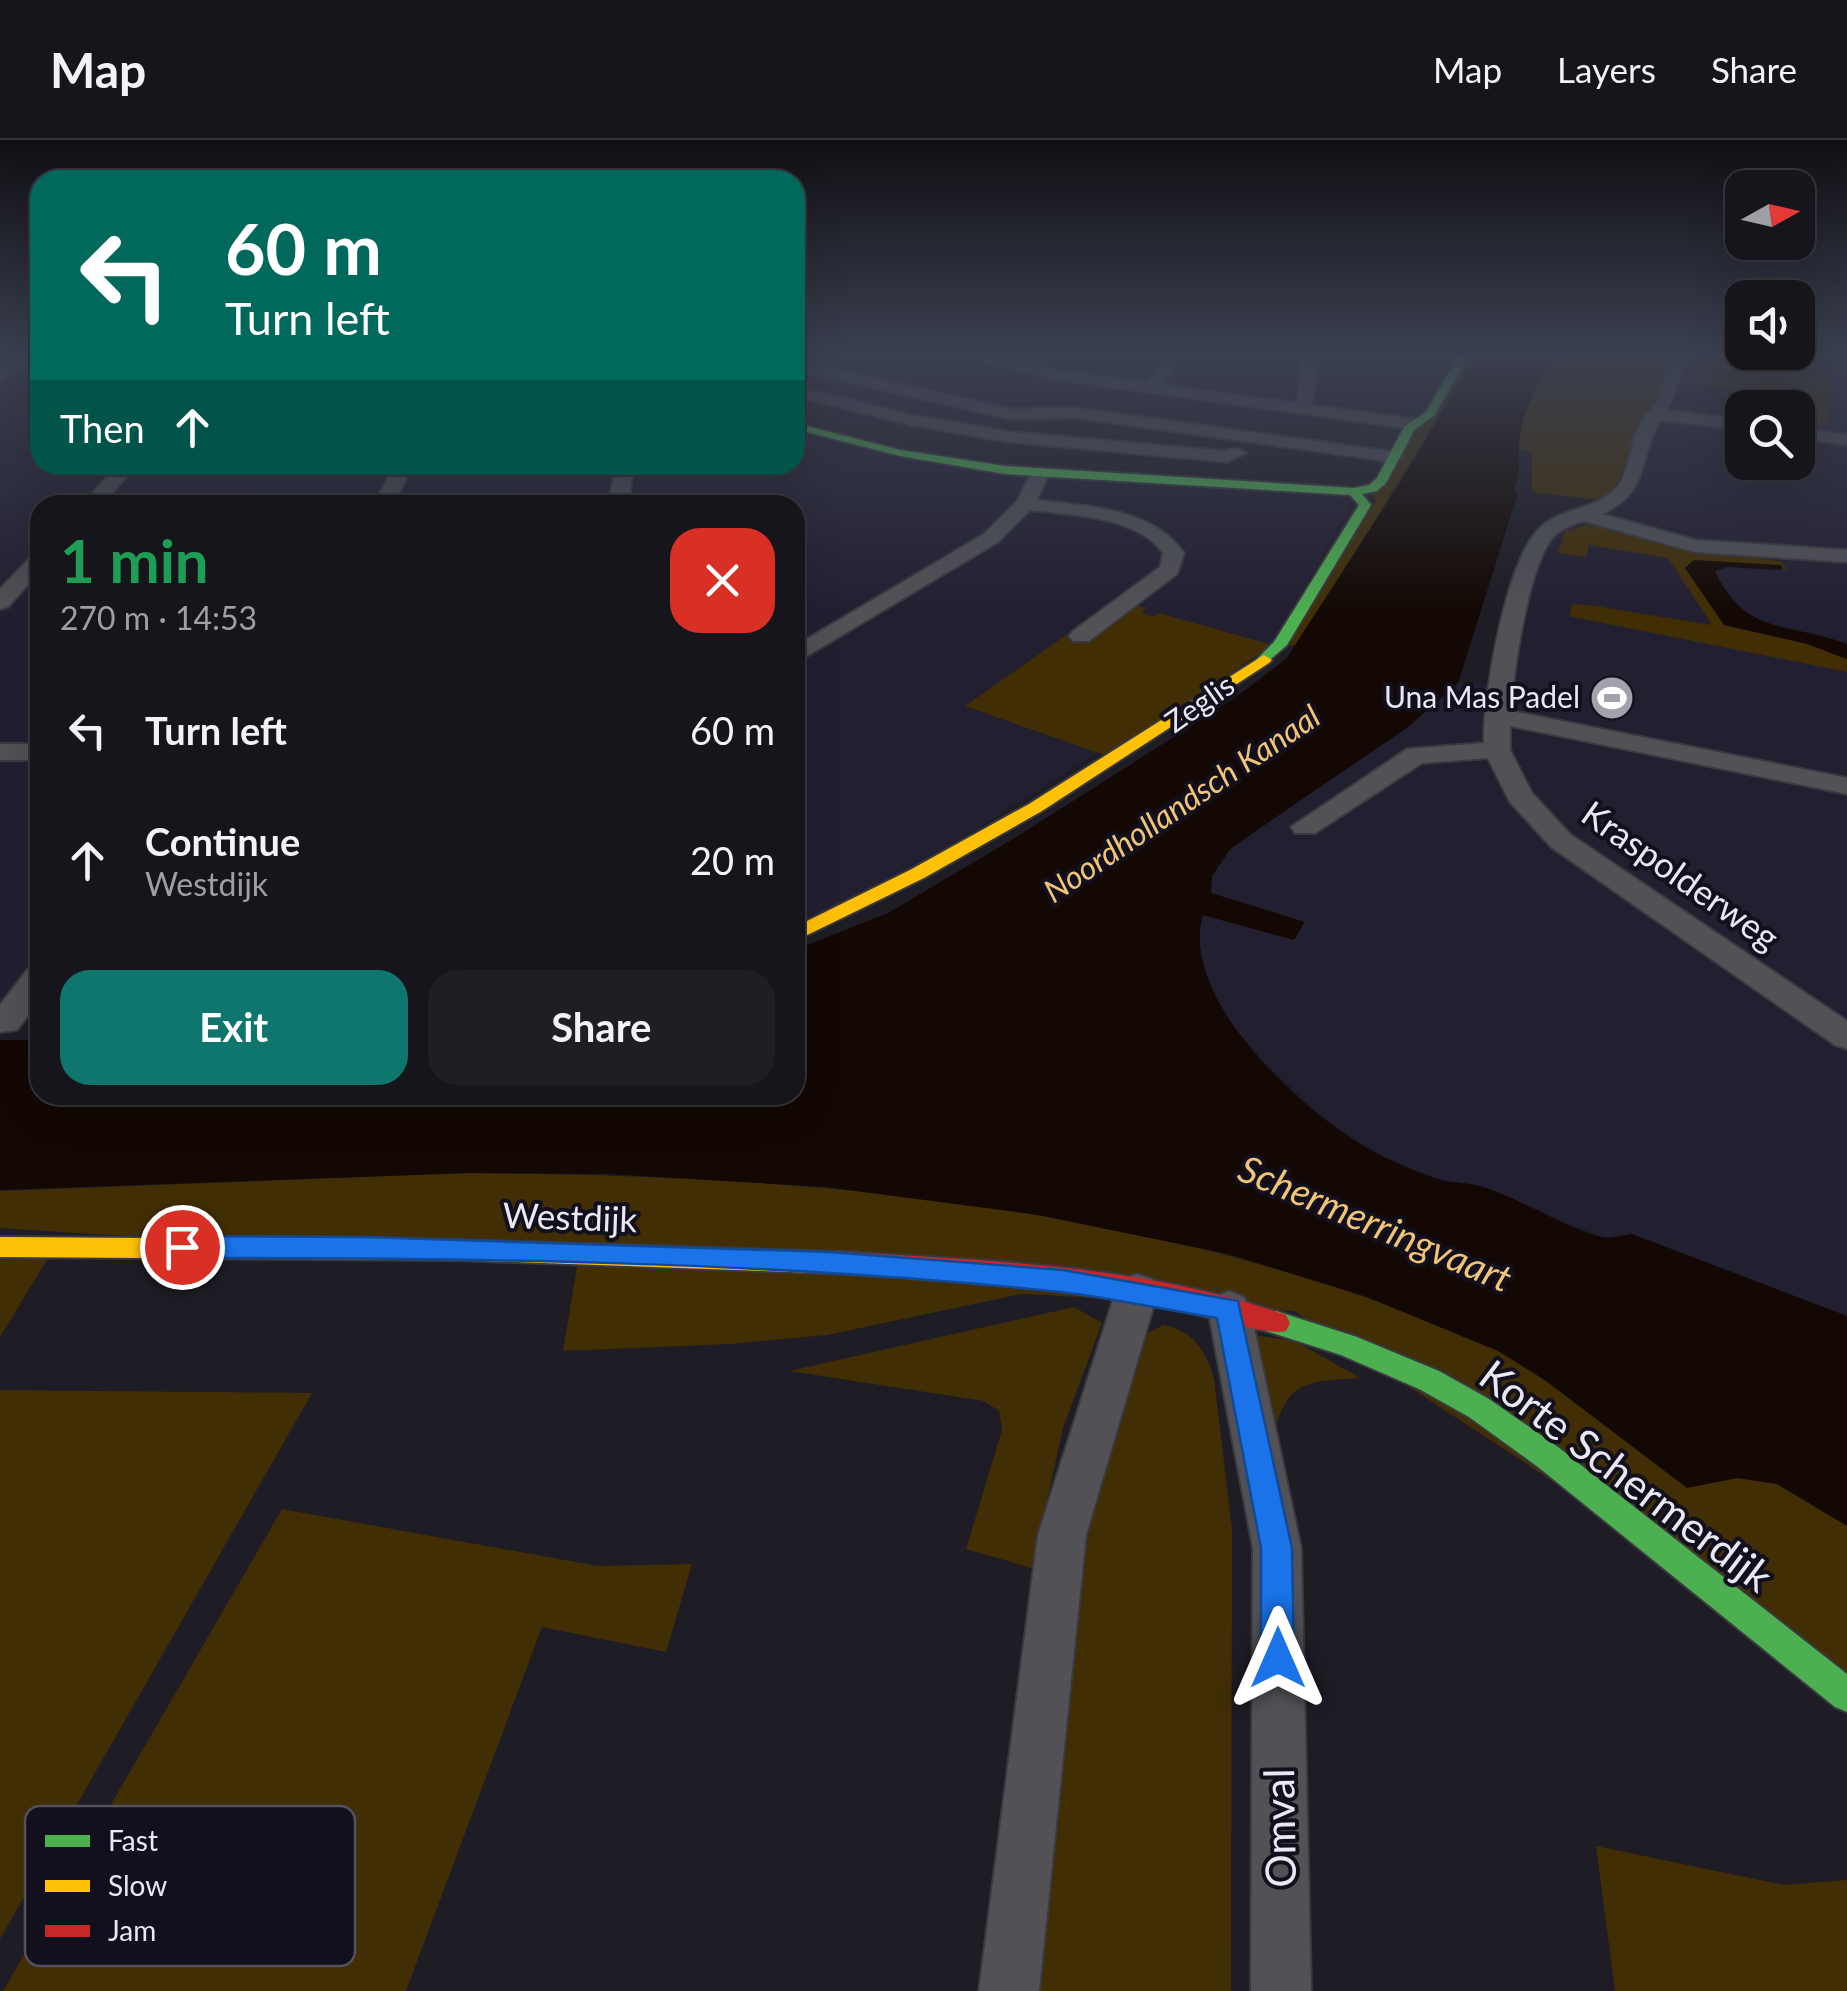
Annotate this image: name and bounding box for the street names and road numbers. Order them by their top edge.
street label: Zeglis [1157,666,1240,739]
street label: Kraspolderweg [1575,791,1788,958]
street label: Westdijk [502,1193,638,1239]
street label: Korte Schermerdijk [1471,1349,1783,1602]
street label: Omval [1253,1768,1305,1888]

